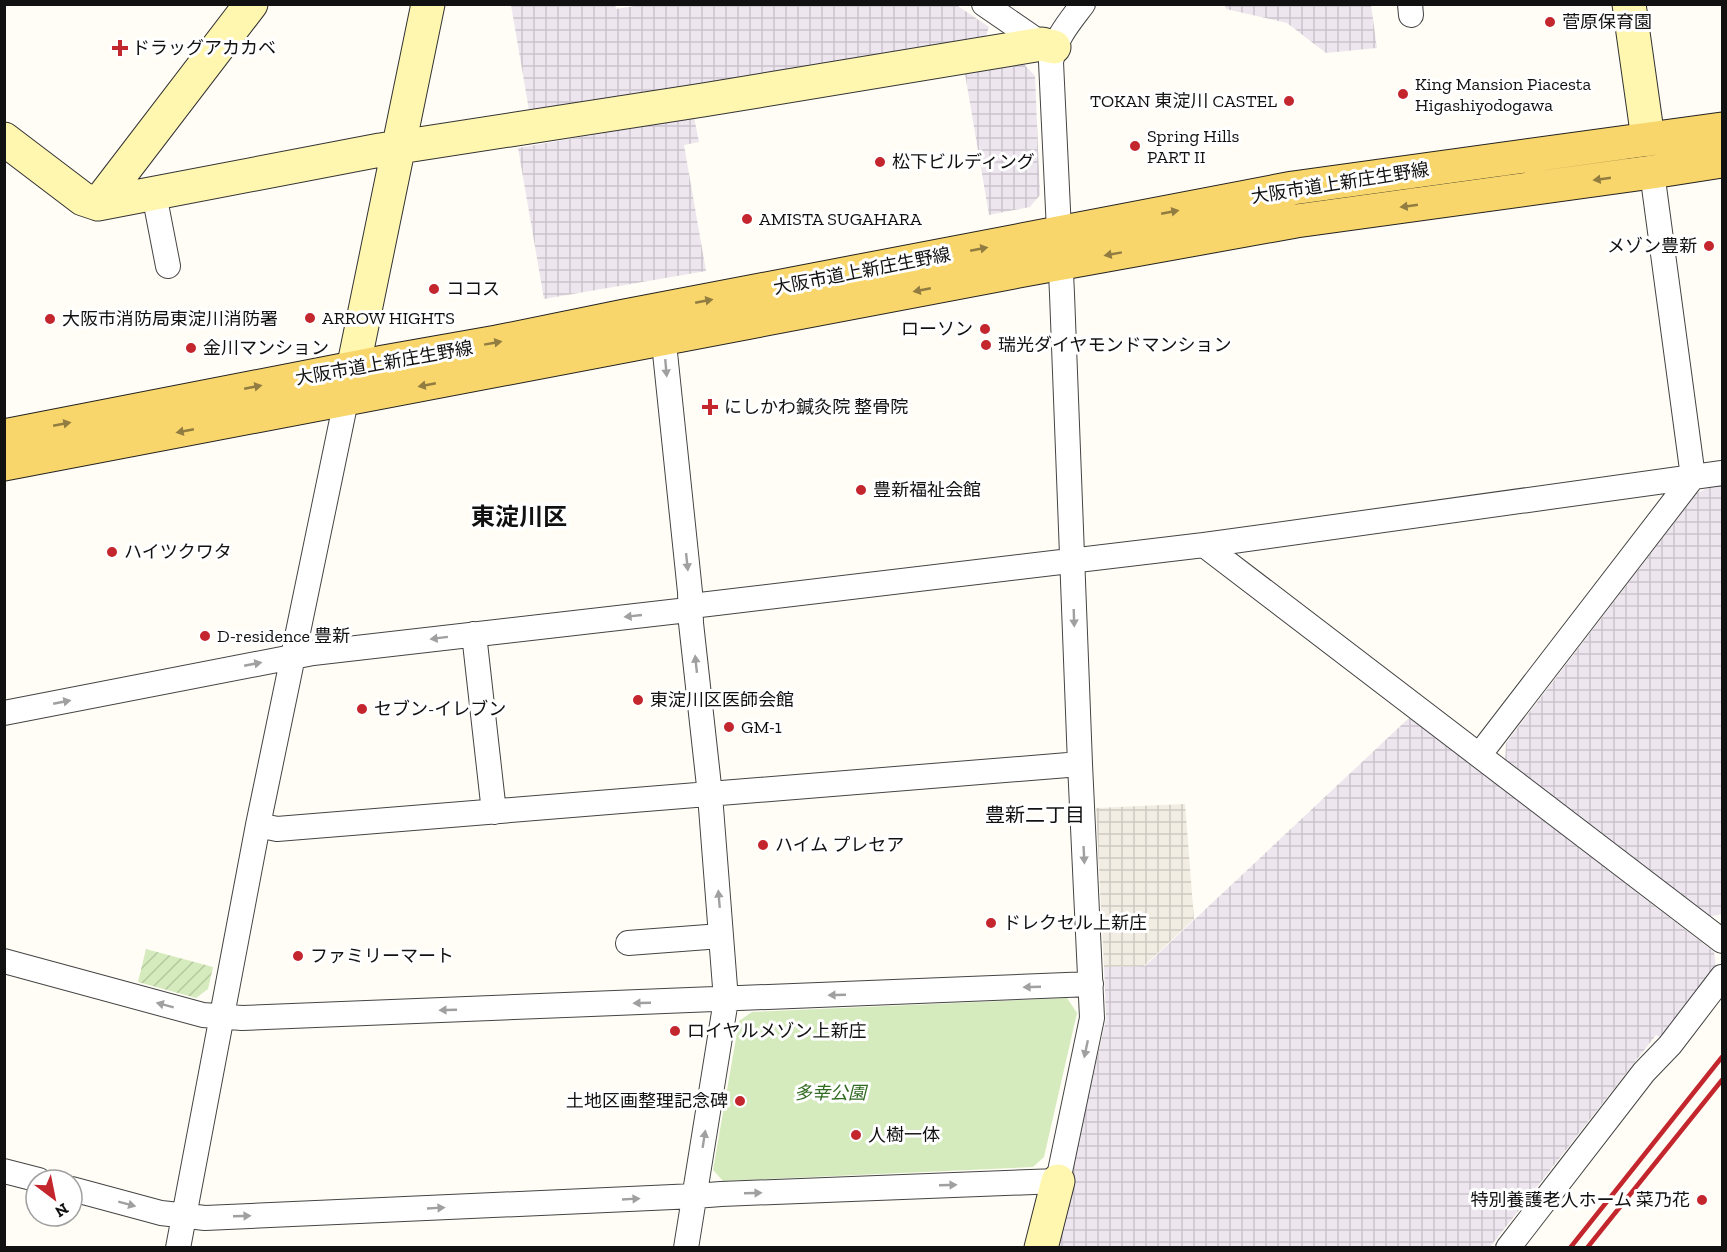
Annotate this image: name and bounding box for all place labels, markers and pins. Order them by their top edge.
place label: 菅原保育園 [1562,11,1652,33]
marker: 菅原保育園 [1543,15,1557,29]
place label: ドラッグアカカベ [132,37,276,59]
marker: ドラッグアカカベ [113,41,127,55]
place label: King Mansion Piacesta Higashiyodogawa [1415,73,1592,116]
marker: King Mansion Piacesta Higashiyodogawa [1396,87,1410,101]
place label: TOKAN 東淀川 CASTEL [1090,90,1277,112]
marker: TOKAN 東淀川 CASTEL [1282,94,1296,108]
place label: Spring Hills PART II [1147,125,1240,168]
marker: Spring Hills PART II [1128,139,1142,153]
place label: 松下ビルディング [892,151,1035,173]
marker: 松下ビルディング [873,155,887,169]
place label: AMISTA SUGAHARA [759,208,922,230]
marker: AMISTA SUGAHARA [740,212,754,226]
place label: メゾン豊新 [1607,235,1697,257]
marker: メゾン豊新 [1702,239,1716,253]
place label: ココス [446,278,500,300]
marker: ココス [427,282,441,296]
place label: ARROW HIGHTS [322,307,455,329]
place label: 大阪市消防局東淀川消防署 [62,308,278,330]
marker: ARROW HIGHTS [303,311,317,325]
marker: 大阪市消防局東淀川消防署 [43,312,57,326]
place label: ローソン [901,318,973,340]
marker: ローソン [978,322,992,336]
place label: 瑞光ダイヤモンドマンション [998,334,1231,356]
place label: 金川マンション [203,337,329,359]
marker: 瑞光ダイヤモンドマンション [979,338,993,352]
marker: 金川マンション [184,341,198,355]
place label: にしかわ鍼灸院 整骨院 [724,396,908,418]
marker: にしかわ鍼灸院 整骨院 [701,398,719,416]
place label: 豊新福祉会館 [873,479,981,501]
marker: 豊新福祉会館 [854,483,868,497]
place label: ハイツクワタ [124,541,232,563]
marker: ハイツクワタ [105,545,119,559]
place label: D-residence 豊新 [217,625,350,647]
marker: D-residence 豊新 [198,629,212,643]
place label: 東淀川区医師会館 [650,689,794,711]
marker: 東淀川区医師会館 [631,693,645,707]
place label: セブン-イレブン [374,698,506,720]
marker: セブン-イレブン [355,702,369,716]
place label: GM-1 [741,716,782,738]
marker: GM-1 [722,720,736,734]
place label: ハイム プレセア [775,834,904,856]
marker: ハイム プレセア [756,838,770,852]
place label: ドレクセル上新庄 [1003,912,1147,934]
marker: ドレクセル上新庄 [984,916,998,930]
place label: ファミリーマート [310,945,454,967]
marker: ファミリーマート [291,949,305,963]
place label: ロイヤルメゾン上新庄 [687,1020,866,1042]
marker: ロイヤルメゾン上新庄 [668,1024,682,1038]
place label: 土地区画整理記念碑 [566,1090,728,1112]
marker: 土地区画整理記念碑 [733,1094,747,1108]
place label: 人樹一体 [868,1124,940,1146]
marker: 人樹一体 [849,1128,863,1142]
place label: 特別養護老人ホーム 菜乃花 [1470,1189,1690,1211]
marker: 特別養護老人ホーム 菜乃花 [1695,1193,1709,1207]

